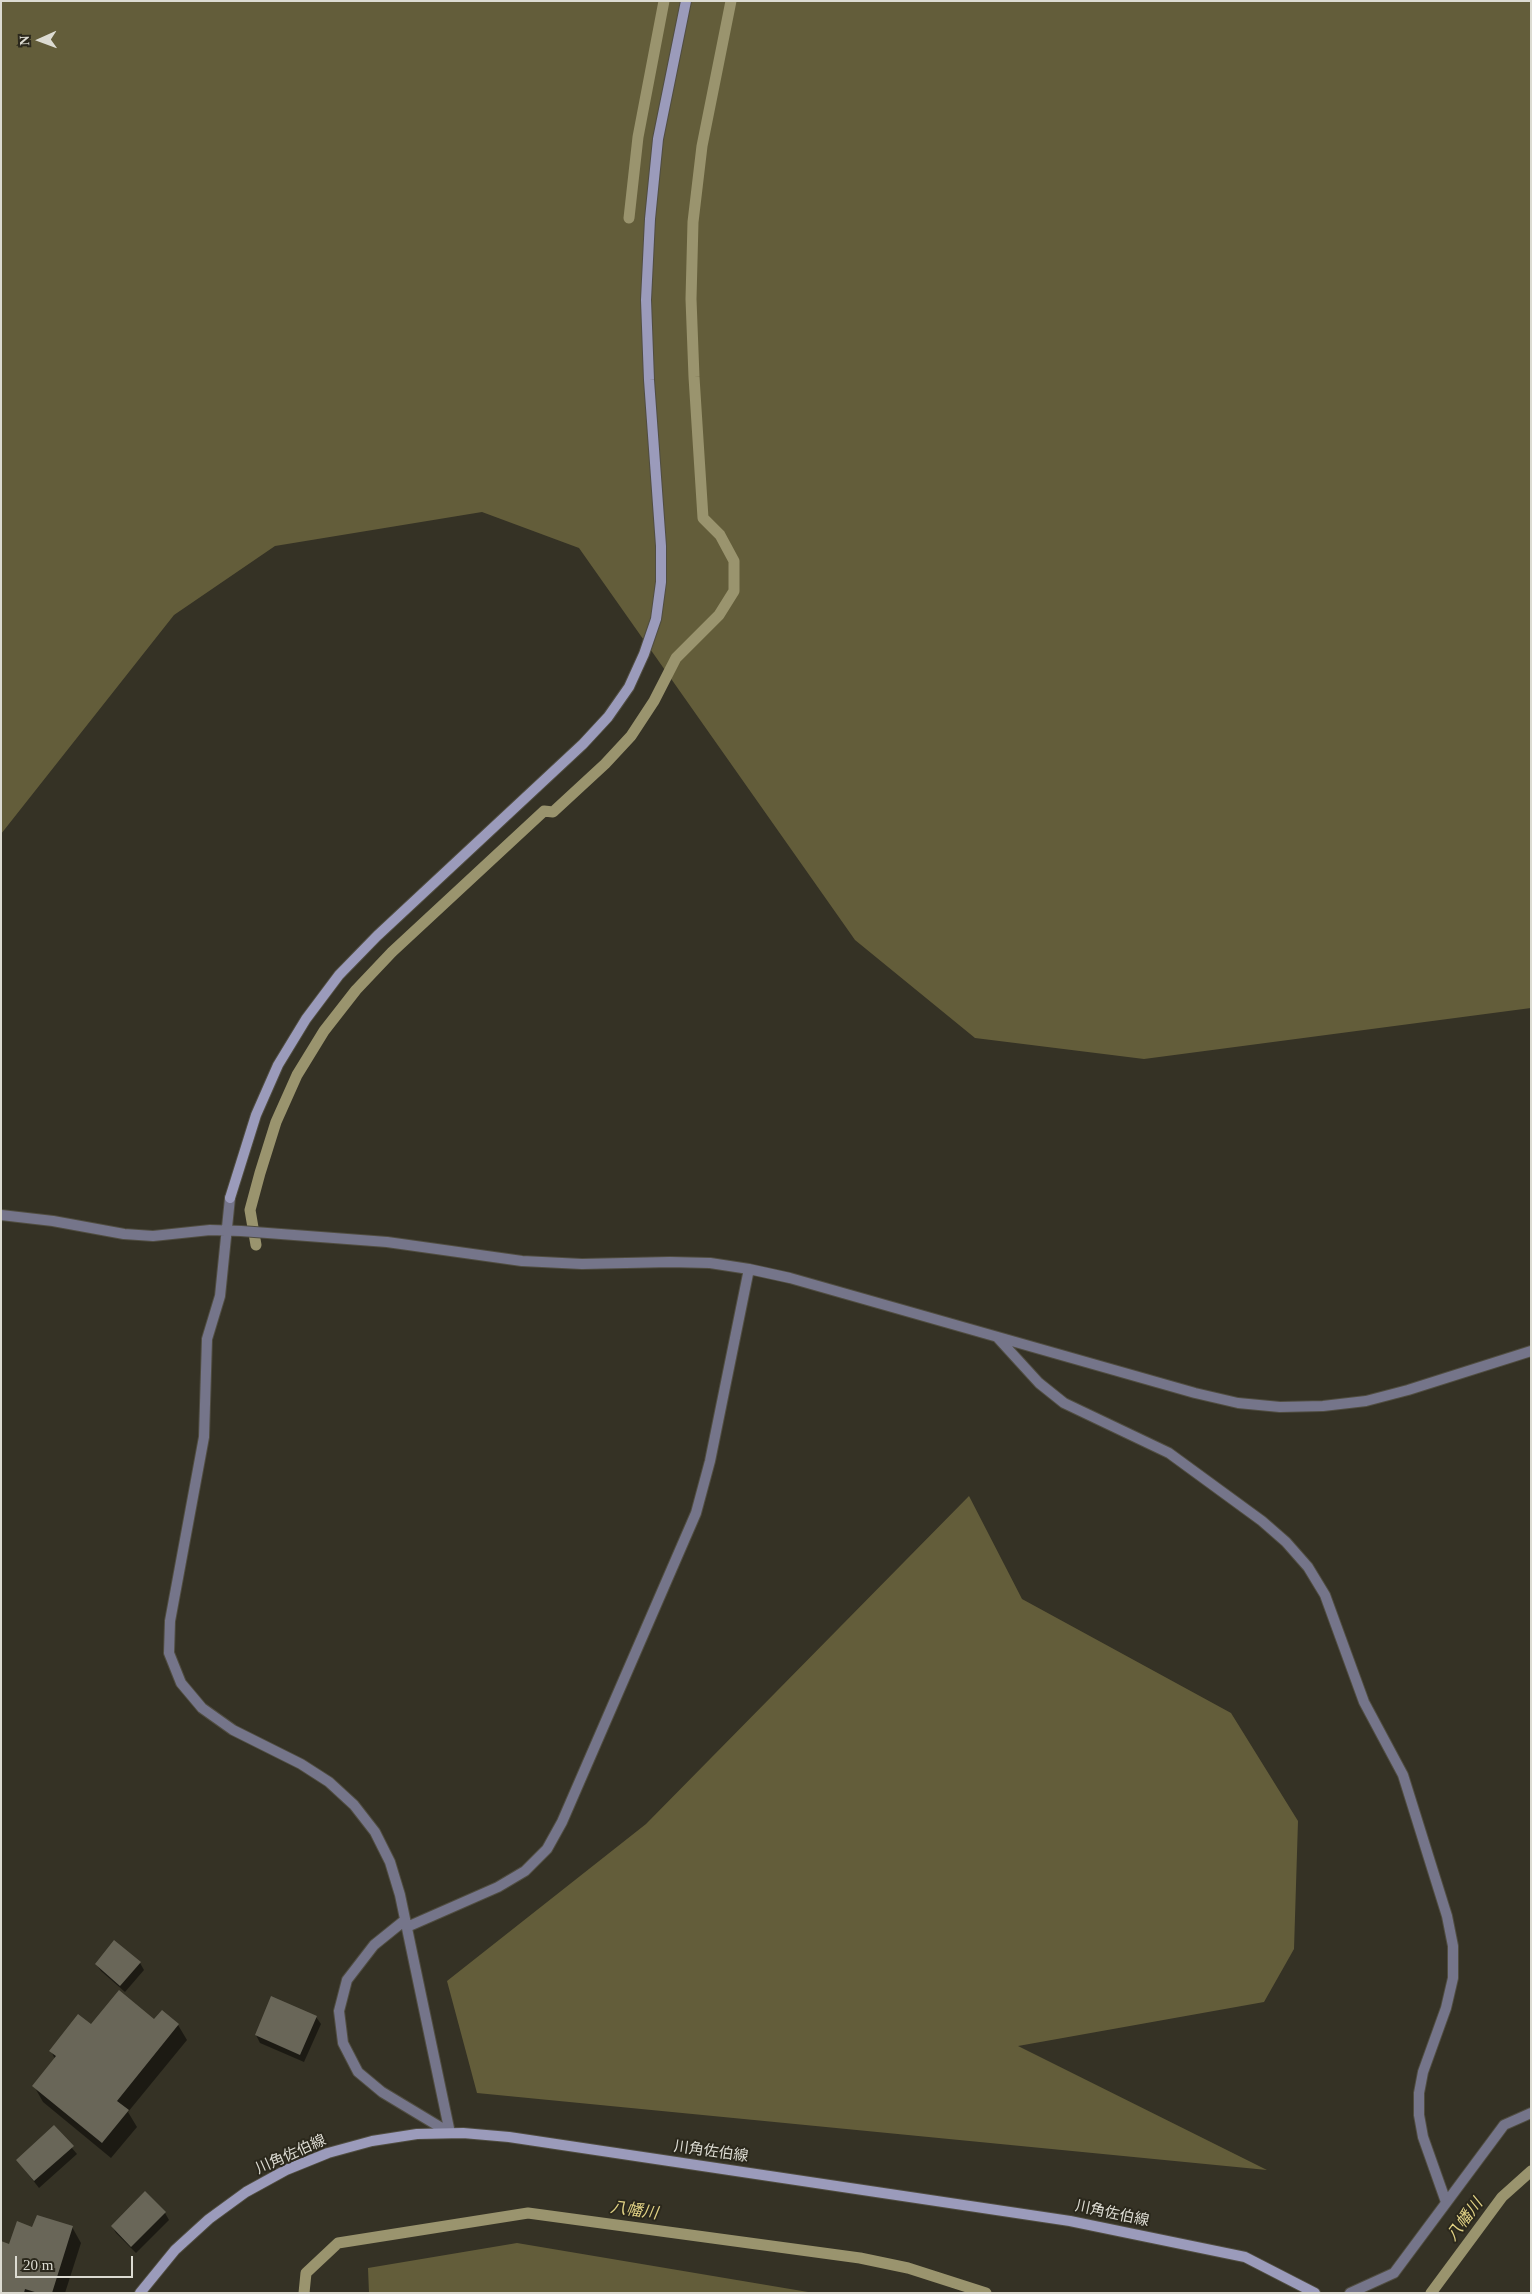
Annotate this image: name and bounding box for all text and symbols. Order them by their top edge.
north arrow [15,15,65,65]
text: N [17,35,32,46]
street label: 川角佐伯線 [253,2132,329,2178]
street label: 川角佐伯線 [673,2138,749,2166]
water label: 八幡川 [1443,2195,1487,2245]
street label: 川角佐伯線 [1073,2197,1151,2231]
water label: 八幡川 [609,2198,659,2224]
scale bar [18,2246,135,2278]
text: 20 m [23,2257,53,2273]

